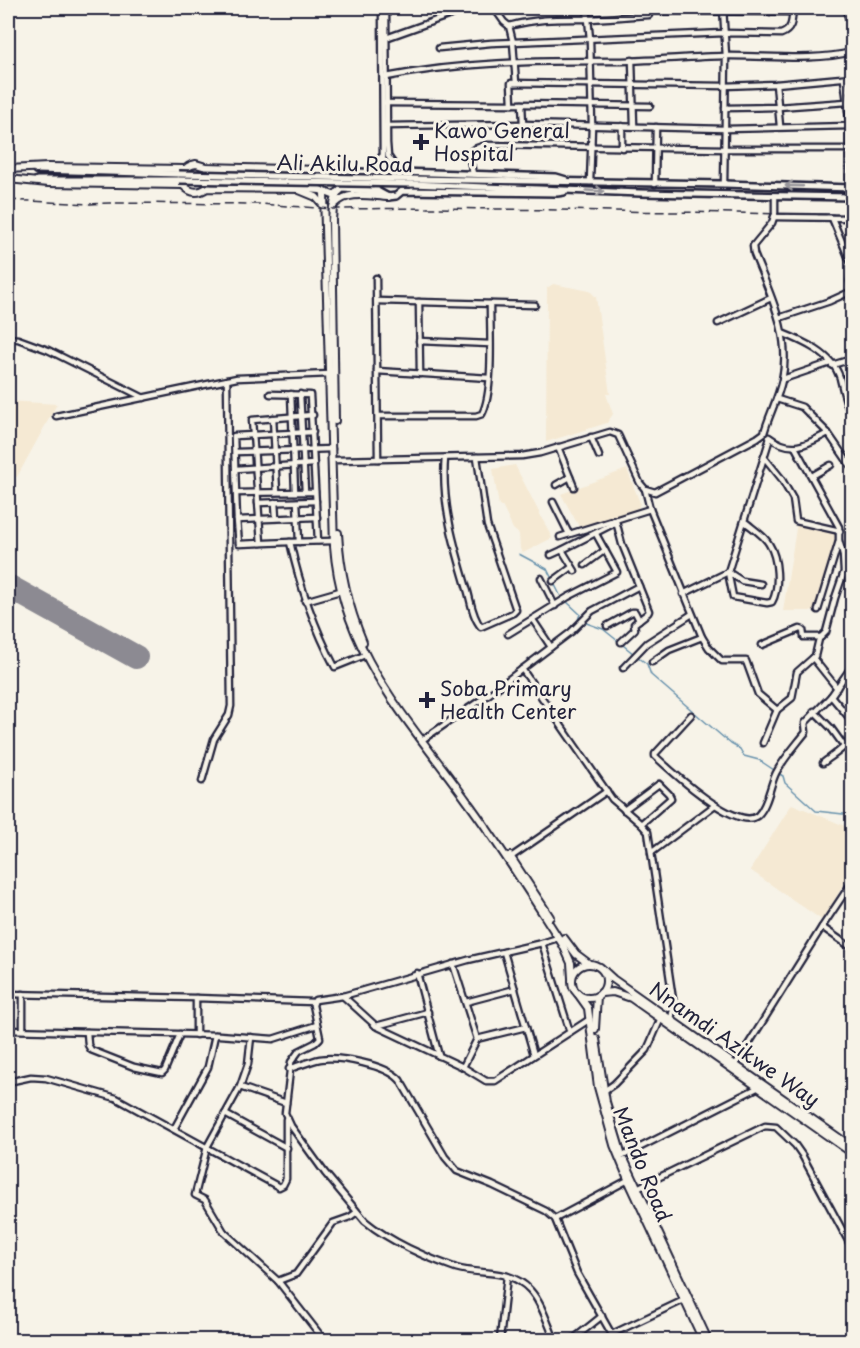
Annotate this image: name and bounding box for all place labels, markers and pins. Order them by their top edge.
place label: Kawo General Hospital [434,115,570,168]
marker: Kawo General Hospital [412,133,430,151]
place label: Soba Primary Health Center [440,673,577,726]
marker: Soba Primary Health Center [418,691,436,709]

